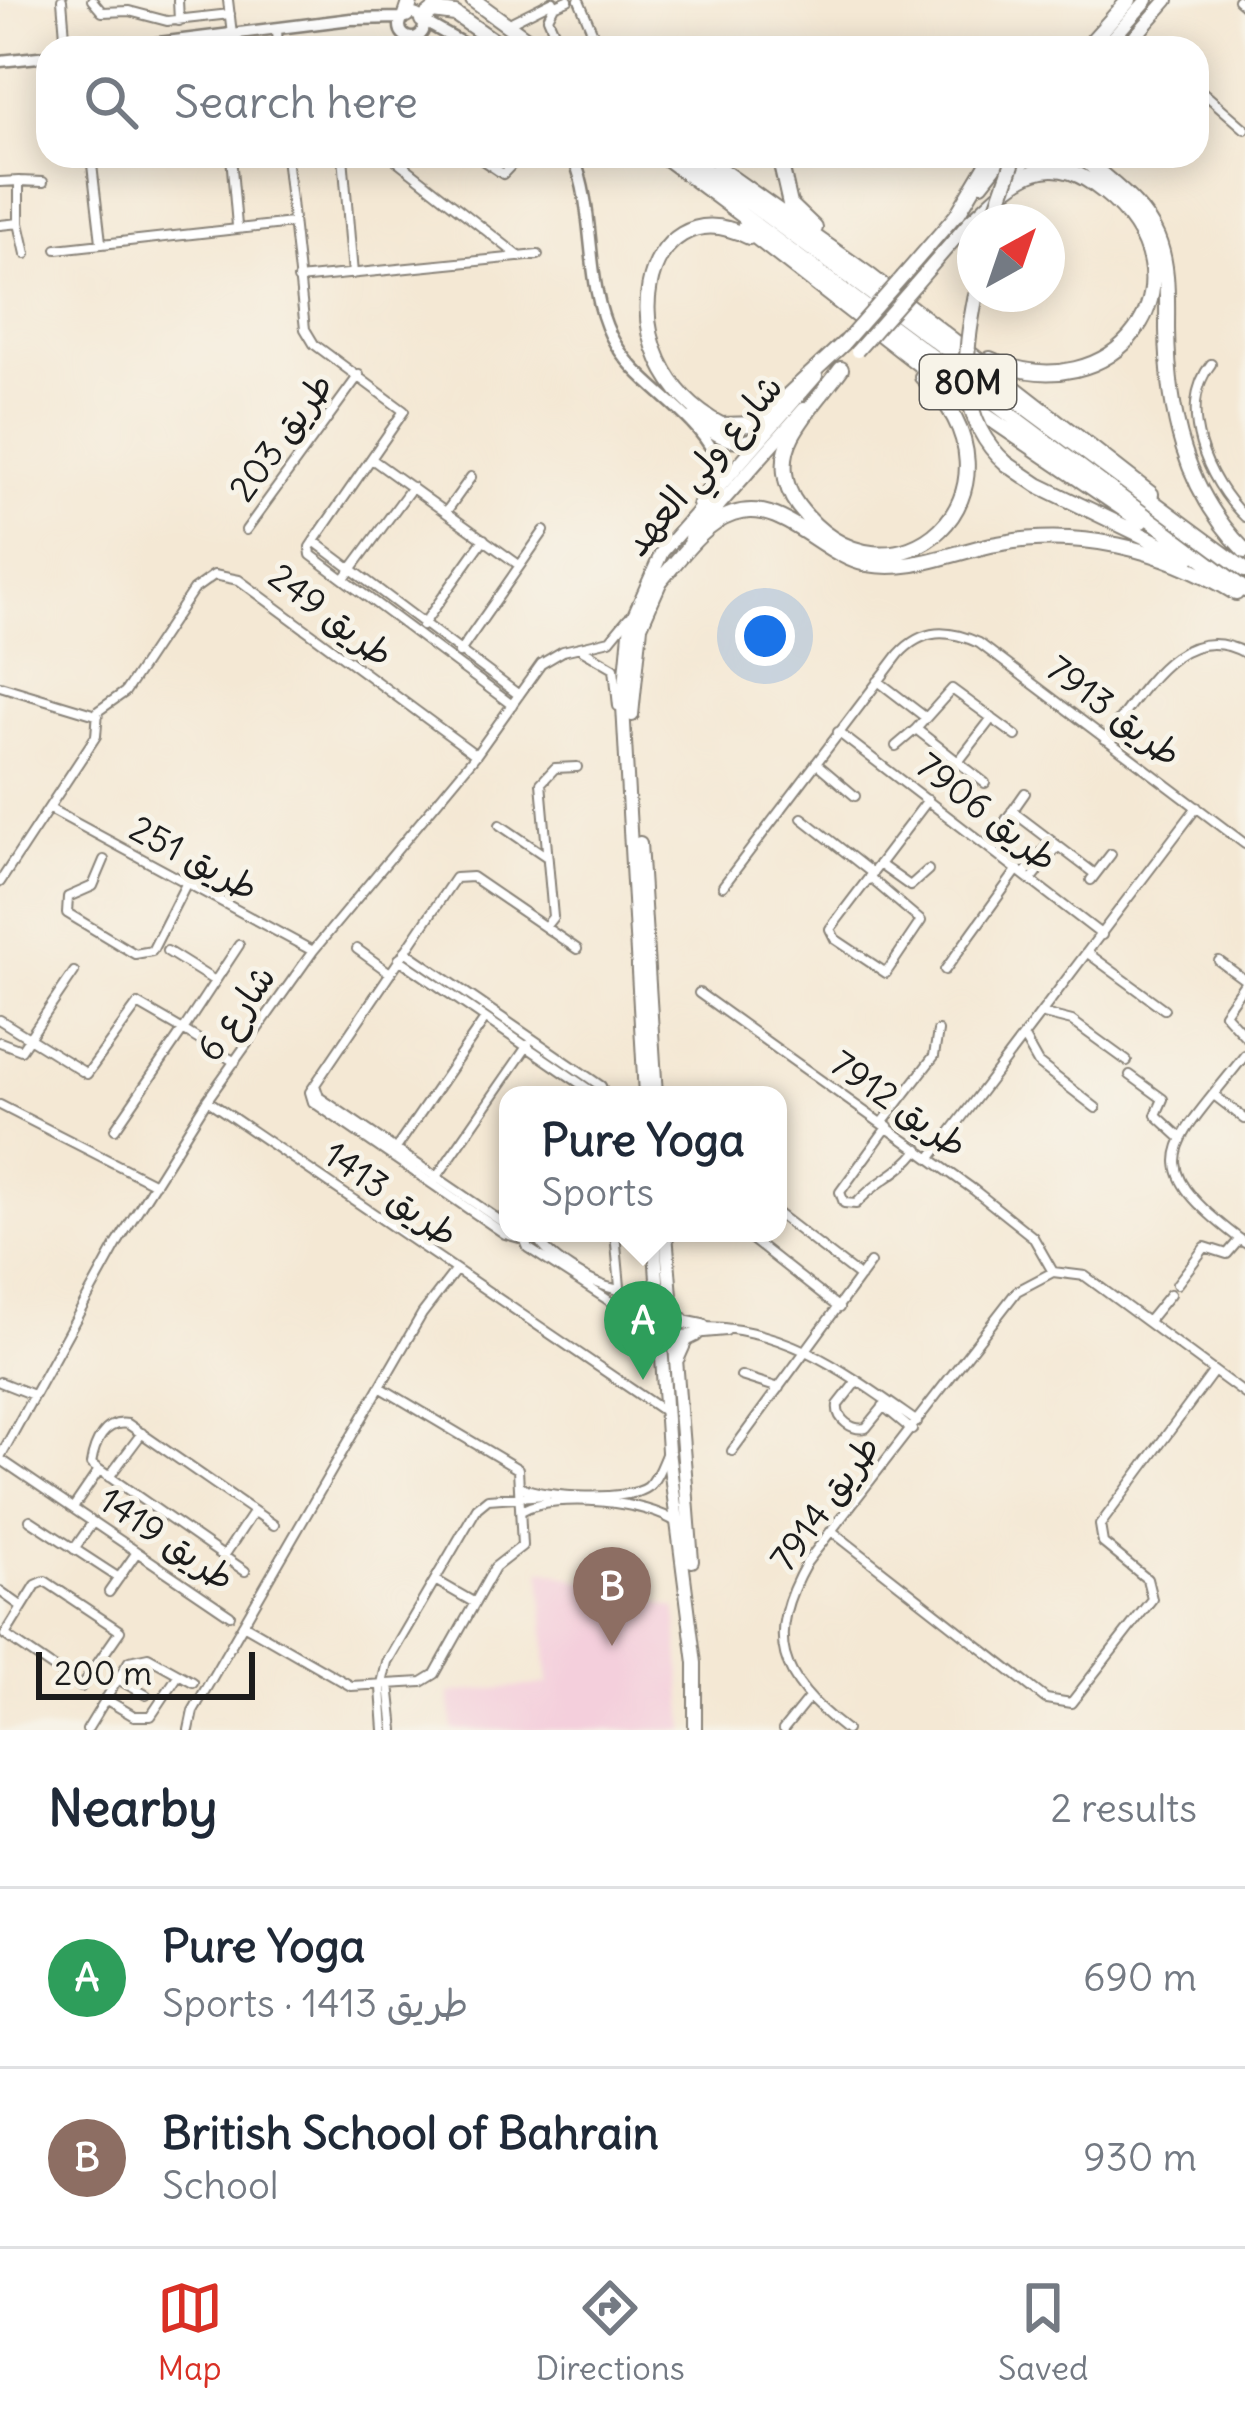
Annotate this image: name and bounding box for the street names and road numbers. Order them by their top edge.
road number: 80M [920,355,1016,409]
street label: طريق 203 [219,364,343,510]
street label: شارع ولي العهد [614,365,799,571]
street label: طريق 249 [260,553,402,677]
street label: طريق 7913 [1038,646,1190,776]
street label: طريق 7906 [907,743,1067,881]
street label: طريق 251 [122,806,266,910]
street label: شارع 6 [187,956,288,1072]
street label: طريق 7912 [822,1041,976,1167]
street label: طريق 1413 [315,1132,467,1256]
street label: طريق 7914 [760,1426,890,1580]
street label: طريق 1419 [91,1477,243,1601]

